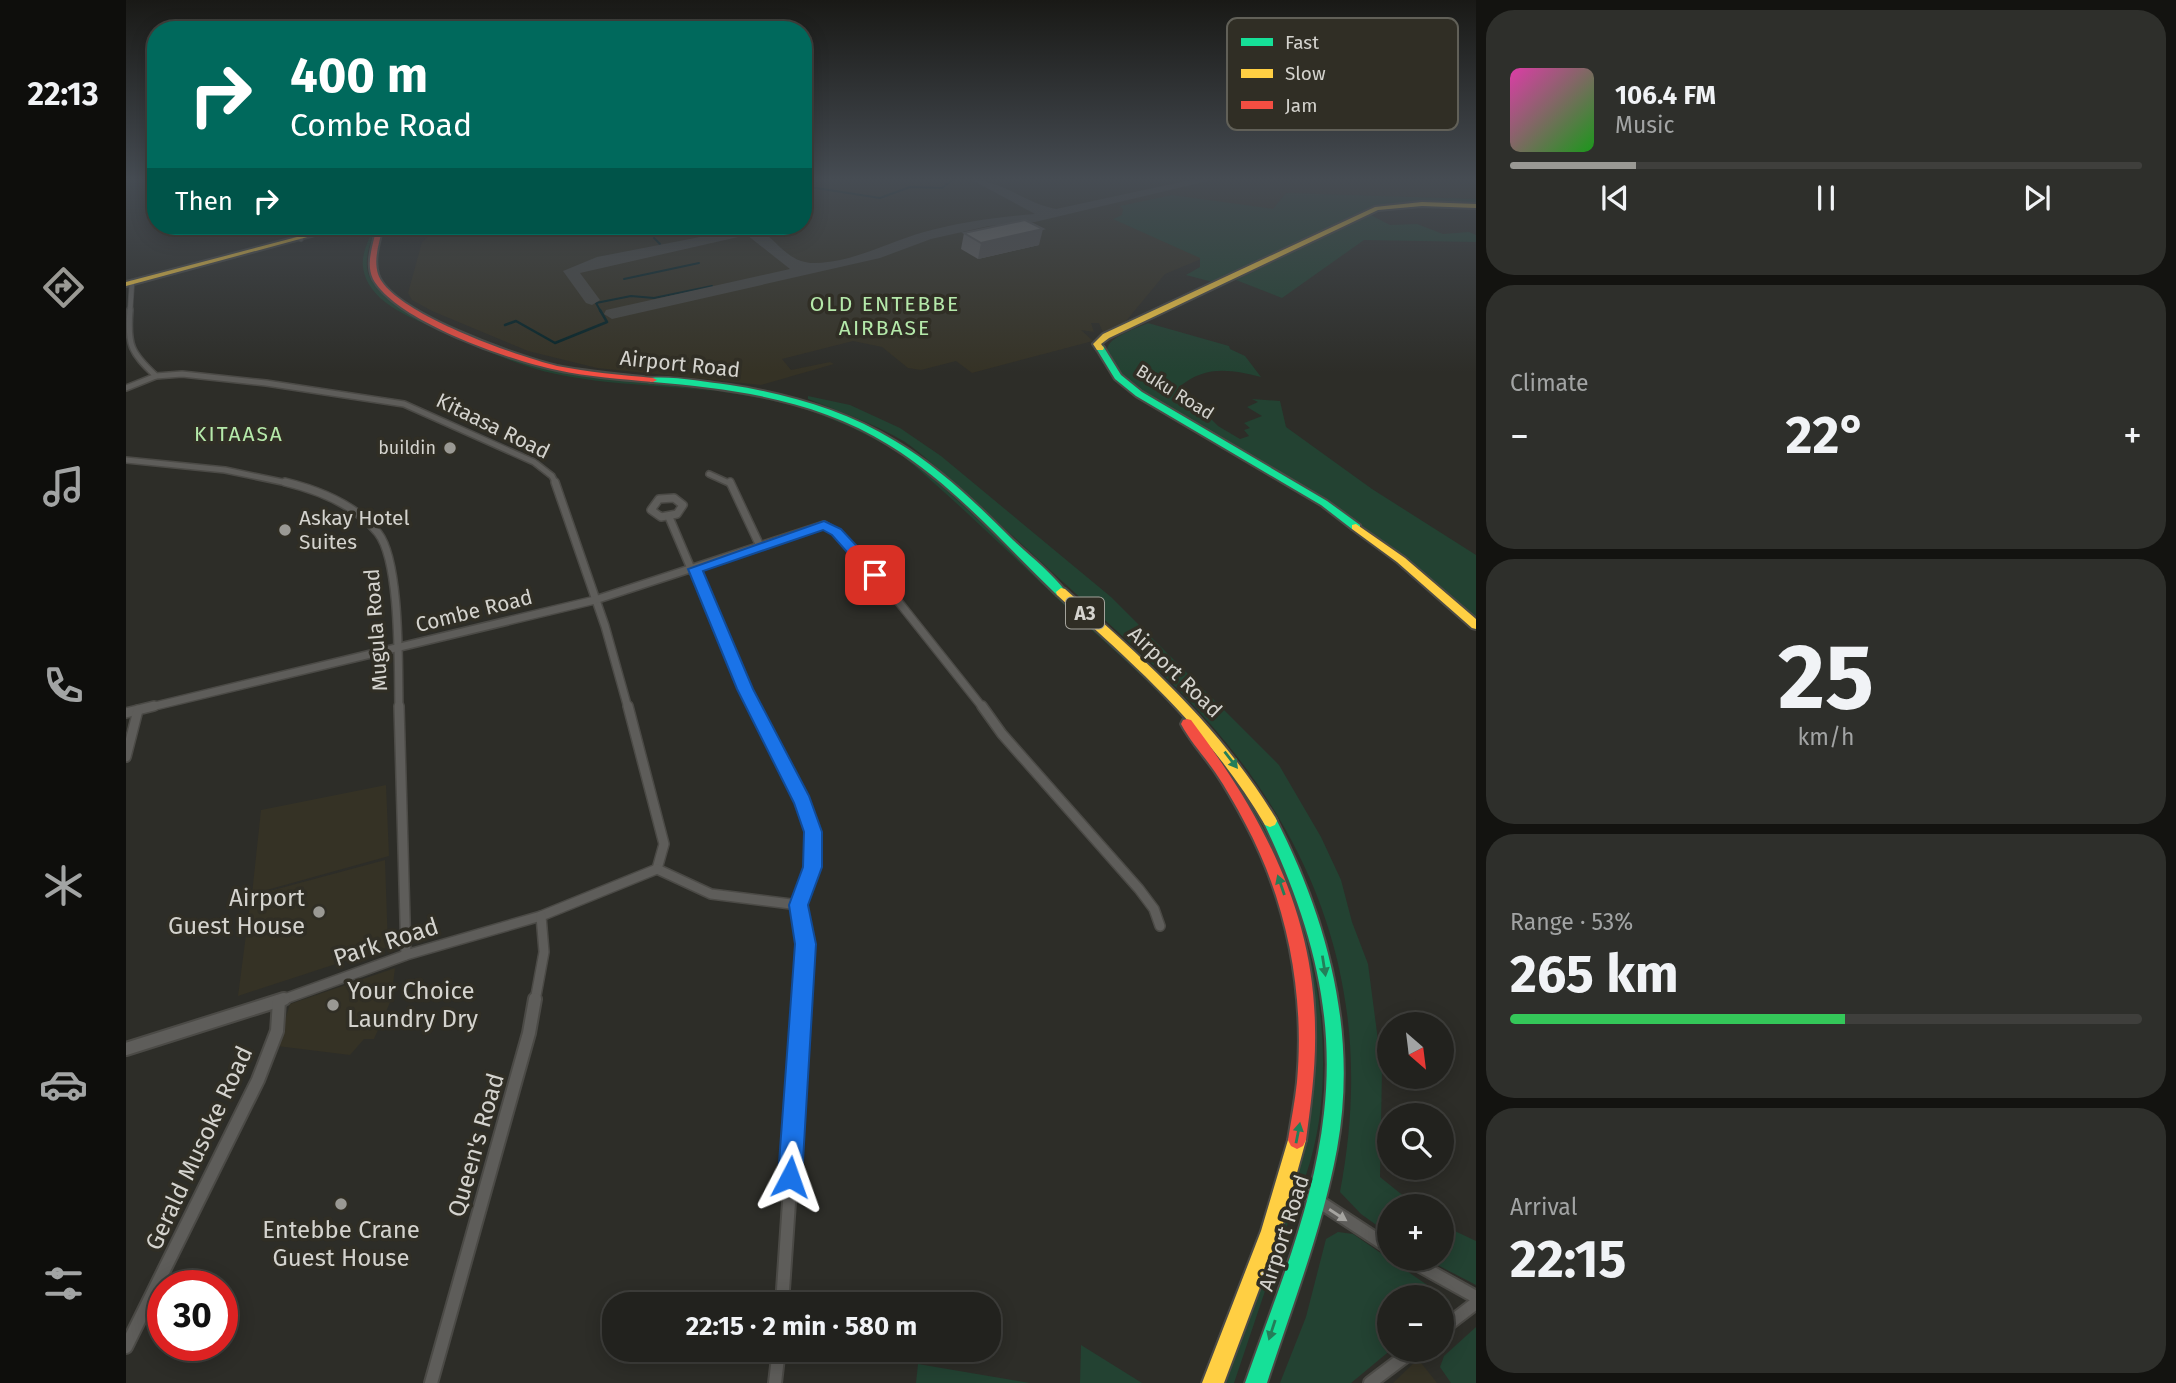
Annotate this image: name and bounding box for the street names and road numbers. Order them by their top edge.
street label: Airport Road [619,345,741,383]
street label: Buku Road [1132,360,1218,424]
street label: Kitaasa Road [432,387,554,465]
street label: Mugula Road [359,568,393,692]
street label: Combe Road [413,584,535,638]
road number: A3 [1066,598,1104,628]
street label: Airport Road [1123,621,1227,723]
street label: Park Road [330,912,442,972]
street label: Gerald Musoke Road [139,1042,259,1254]
street label: Queen's Road [442,1070,510,1220]
street label: Airport Road [1253,1172,1315,1294]

